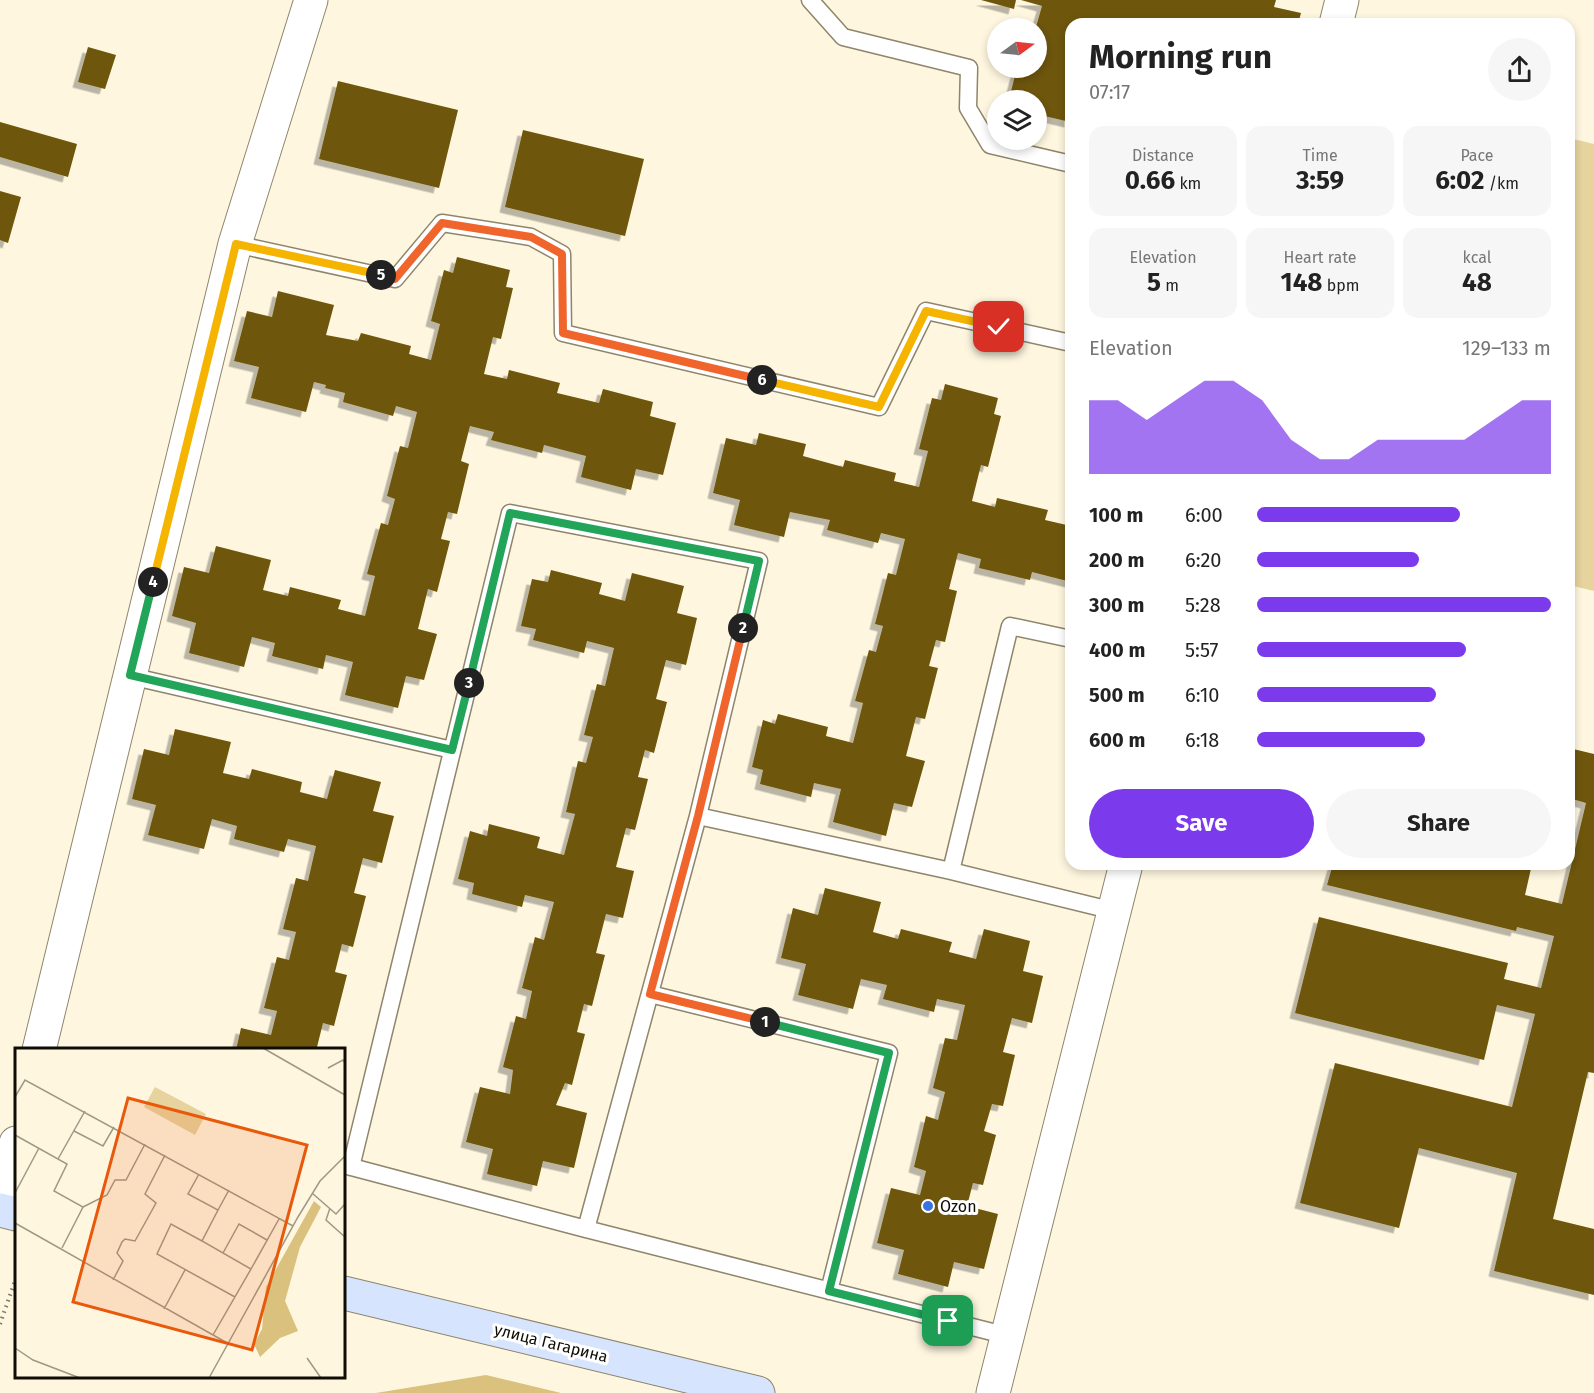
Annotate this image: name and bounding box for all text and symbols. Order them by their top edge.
north arrow [987,18,1047,78]
map controls [987,18,1047,150]
text: Morning run [1089,37,1272,77]
button: share [1488,38,1551,101]
text: 07:17 [1089,80,1130,104]
button: layers [987,90,1047,150]
text: Distance [1132,146,1194,165]
text: Time [1302,146,1338,165]
text: Pace [1460,146,1494,165]
text: 0.66 [1125,165,1175,196]
text: 3:59 [1296,165,1344,196]
text: 6:02 [1435,165,1484,196]
text: km [1175,174,1201,193]
text: /km [1484,174,1519,193]
text: Elevation [1129,248,1197,267]
text: Heart rate [1284,248,1356,267]
text: kcal [1463,248,1491,267]
pin: 5 [366,260,396,290]
text: 5 [377,265,385,284]
text: 5 [1147,267,1161,298]
text: 148 [1281,267,1322,298]
text: 48 [1462,267,1492,298]
text: m [1161,276,1179,295]
text: bpm [1322,276,1359,295]
pin [973,301,1024,352]
icon: check [982,310,1015,343]
text: Elevation [1089,336,1173,360]
text: 129–133 m [1462,336,1551,360]
pin: 6 [747,365,777,395]
text: 6 [757,370,767,389]
text: 100 m [1089,503,1143,527]
text: 6:00 [1185,503,1223,527]
text: 200 m [1089,548,1144,572]
text: 6:20 [1185,548,1222,572]
pin: 4 [138,567,168,597]
text: 4 [148,572,158,591]
text: 300 m [1089,593,1144,617]
text: 5:28 [1185,593,1221,617]
pin: 2 [728,613,758,643]
text: 2 [739,618,747,637]
text: 400 m [1089,638,1145,662]
text: 5:57 [1185,638,1218,662]
pin: 3 [454,668,484,698]
text: 3 [465,673,473,692]
text: 500 m [1089,683,1145,707]
text: 6:10 [1185,683,1219,707]
text: 600 m [1089,728,1145,752]
text: 6:18 [1185,728,1219,752]
button: Save [1089,789,1314,858]
button: Share [1326,789,1551,858]
pin: 1 [750,1007,780,1037]
text: 1 [761,1012,769,1031]
inset map [15,1048,345,1378]
place label: Ozon [940,1197,977,1216]
marker: Ozon [921,1199,935,1213]
pin [922,1295,973,1346]
icon: arrive [931,1304,964,1337]
street label: улица Гагарина [492,1320,610,1366]

